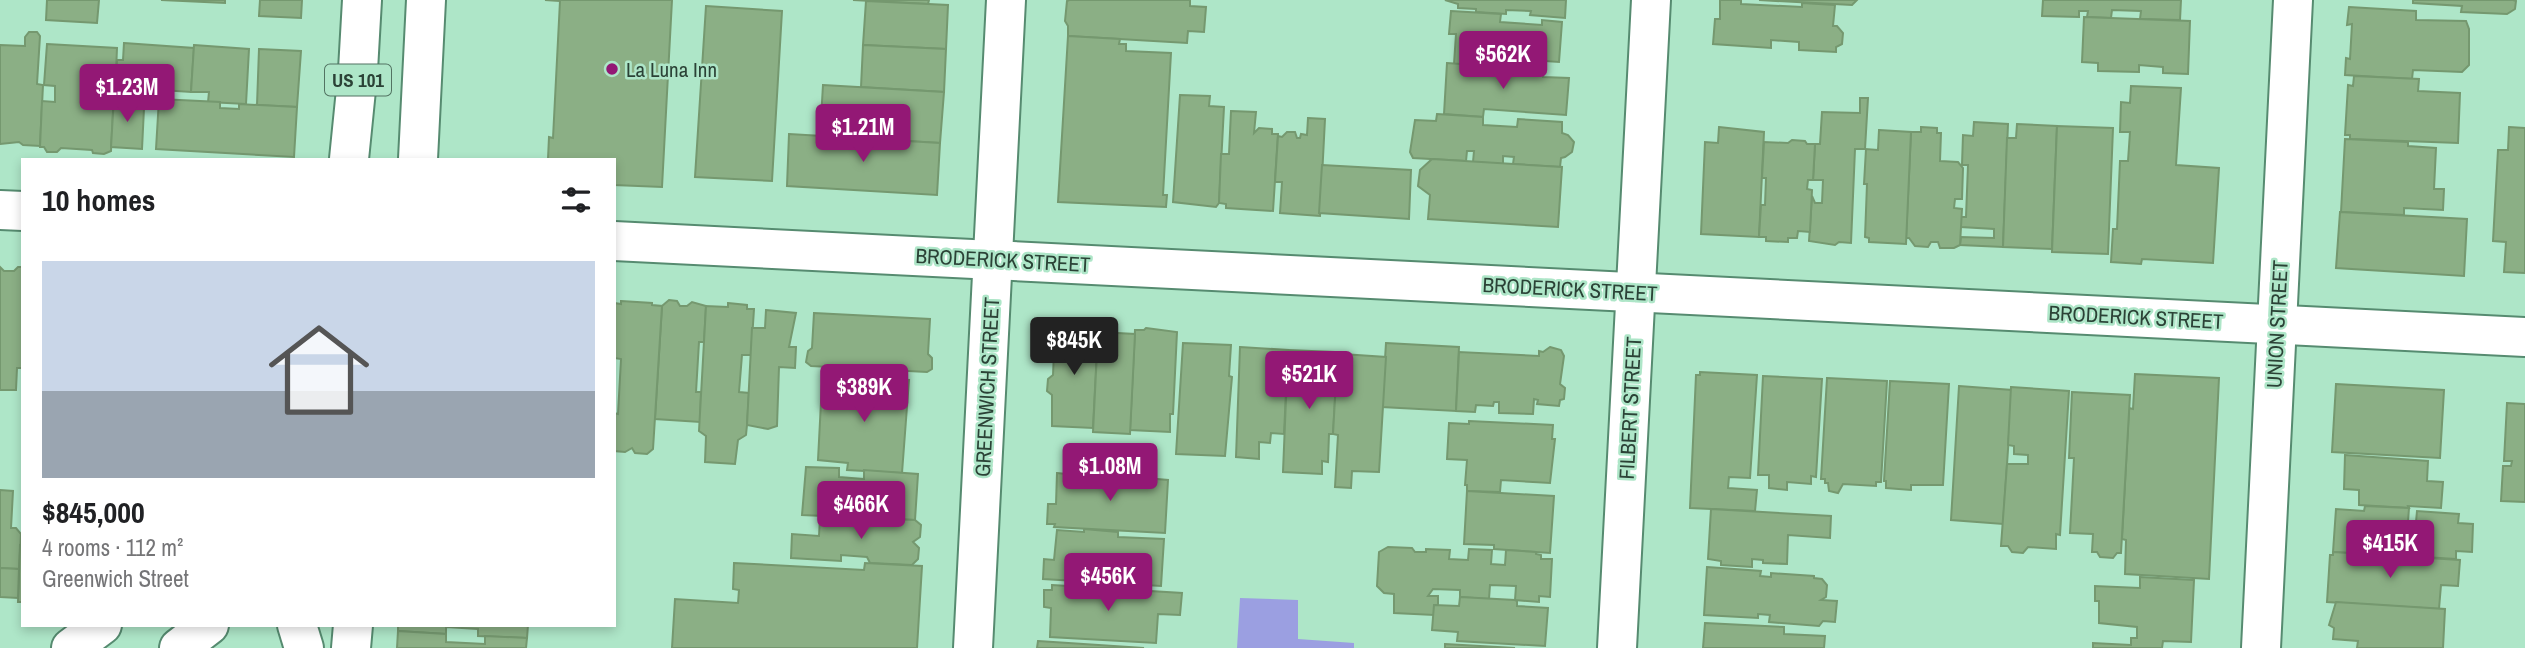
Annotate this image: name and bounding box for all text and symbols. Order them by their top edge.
pin: $562K [1454,32,1552,91]
text: $562K [1475,38,1531,69]
place label: La Luna Inn [626,55,717,84]
marker: La Luna Inn [604,61,620,77]
pin: $1.23M [70,64,184,124]
road number: US 101 [325,64,391,96]
text: $1.23M [96,71,158,102]
pin: $1.21M [806,104,920,164]
text: $1.21M [832,111,894,142]
text: 10 homes [42,180,156,220]
icon: filters [557,181,595,219]
street label: BRODERICK STREET [915,241,1092,279]
street label: UNION STREET [2259,259,2295,389]
street label: BRODERICK STREET [1482,270,1659,308]
street label: GREENWICH STREET [968,296,1006,478]
street label: BRODERICK STREET [2048,298,2225,336]
icon: home [256,307,382,433]
pin: $845K [1025,318,1123,377]
text: $845K [1046,324,1102,355]
street label: FILBERT STREET [1612,335,1648,480]
pin: $521K [1260,352,1358,411]
text: $521K [1281,358,1337,389]
pin: $389K [815,364,913,424]
text: $389K [836,371,892,402]
pin: $1.08M [1053,444,1167,503]
text: $1.08M [1079,450,1141,481]
pin: $466K [812,482,910,541]
text: $466K [833,488,889,519]
text: $845,000 [42,492,145,532]
pin: $415K [2341,520,2439,580]
text: $415K [2362,527,2418,558]
text: 4 rooms · 112 m² [42,532,183,563]
pin: $456K [1059,554,1157,613]
text: $456K [1080,560,1136,591]
text: Greenwich Street [42,563,189,594]

